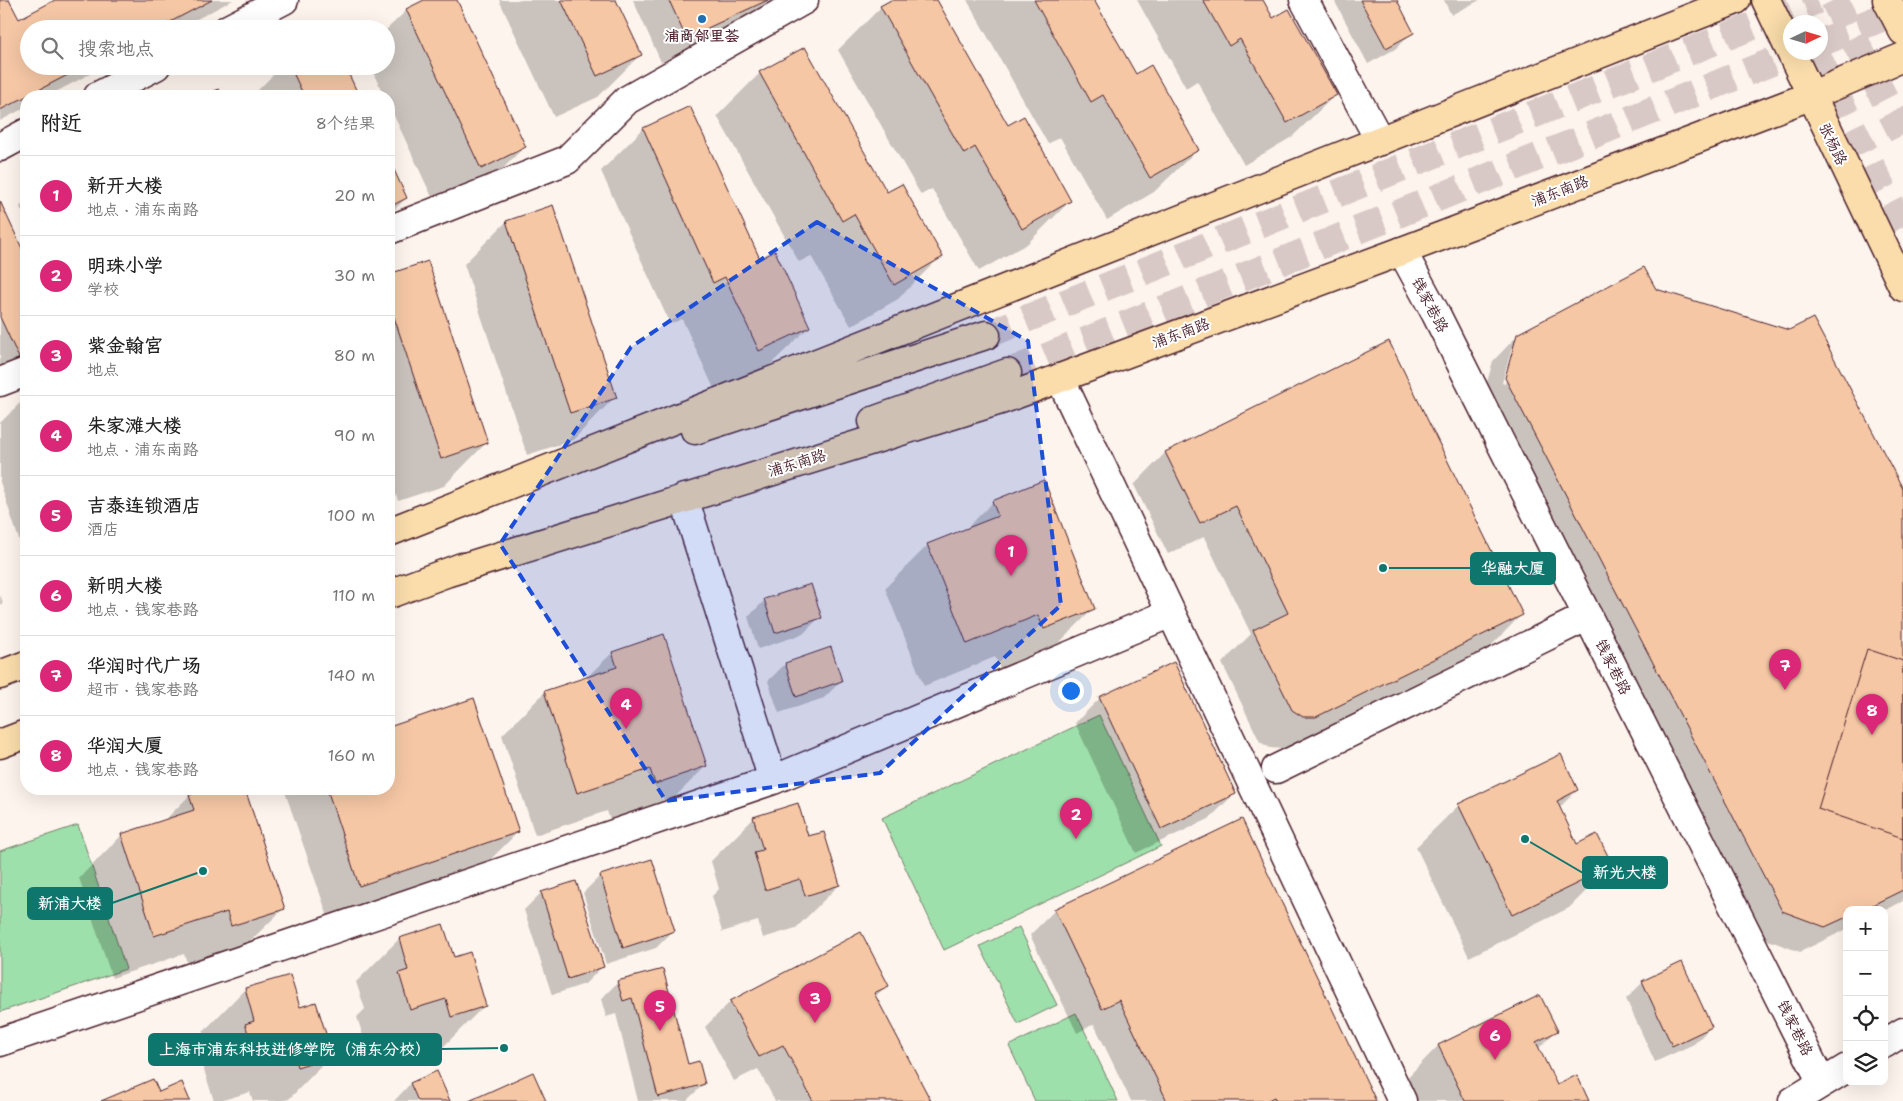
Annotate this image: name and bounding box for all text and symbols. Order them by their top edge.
marker: 浦商邻里荟 [696,13,708,25]
north arrow [1783,15,1828,60]
search box [20,20,395,75]
place label: 浦商邻里荟 [664,26,740,46]
icon: search [38,34,66,62]
text: 搜索地点 [78,36,154,61]
text: 附近 [40,109,82,137]
text: 8个结果 [316,113,375,134]
street label: 张杨路 [1814,119,1852,169]
street label: 浦东南路 [1528,171,1592,211]
text: 新开大楼 [87,173,163,198]
text: 1 [52,185,60,206]
text: 20 m [334,185,375,206]
text: 地点 · 浦东南路 [87,199,198,220]
text: 明珠小学 [87,253,163,278]
text: 2 [50,265,62,286]
text: 30 m [334,265,375,286]
street label: 钱家巷路 [1407,274,1453,336]
text: 学校 [87,279,119,300]
street label: 浦东南路 [1149,313,1213,353]
text: 紫金翰宫 [87,333,163,358]
text: 3 [50,345,62,366]
text: 80 m [334,345,375,366]
text: 地点 [87,359,119,380]
text: 朱家滩大楼 [87,413,182,438]
text: 4 [50,425,62,446]
text: 90 m [334,425,375,446]
text: 地点 · 浦东南路 [87,439,198,460]
street label: 浦东南路 [765,445,829,481]
text: 吉泰连锁酒店 [87,493,201,518]
text: 5 [51,505,61,526]
text: 100 m [327,505,375,526]
text: 酒店 [87,519,119,540]
pin: 1 [995,535,1027,576]
callout: 华融大厦 [1471,553,1555,584]
text: 华融大厦 [1481,558,1545,579]
text: 新明大楼 [87,573,163,598]
text: 6 [50,585,62,606]
text: 110 m [332,585,375,606]
text: 地点 · 钱家巷路 [87,599,198,620]
street label: 钱家巷路 [1590,636,1636,698]
pin: 7 [1769,649,1801,690]
text: 华润时代广场 [87,653,201,678]
text: 7 [50,665,62,686]
text: 140 m [328,665,375,686]
your location [1058,678,1084,704]
text: 超市 · 钱家巷路 [87,679,198,700]
pin: 4 [610,688,642,729]
pin: 8 [1856,694,1888,735]
text: 华润大厦 [87,733,163,758]
text: 8 [50,745,62,766]
text: 160 m [328,745,375,766]
text: 地点 · 钱家巷路 [87,759,198,780]
pin: 2 [1060,798,1092,839]
callout: 新光大楼 [1583,857,1667,888]
text: 新光大楼 [1593,862,1657,883]
callout: 新浦大楼 [28,888,112,919]
text: 新浦大楼 [38,893,102,914]
map controls [1843,906,1888,1086]
button: + [1843,906,1888,951]
button: − [1843,951,1888,996]
pin: 3 [799,982,831,1023]
pin: 5 [644,990,676,1031]
button: locate [1843,996,1888,1041]
street label: 钱家巷路 [1772,997,1818,1059]
pin: 6 [1479,1019,1511,1060]
callout: 上海市浦东科技进修学院（浦东分校） [149,1034,441,1065]
text: 上海市浦东科技进修学院（浦东分校） [159,1039,431,1060]
button: layers [1843,1041,1888,1086]

